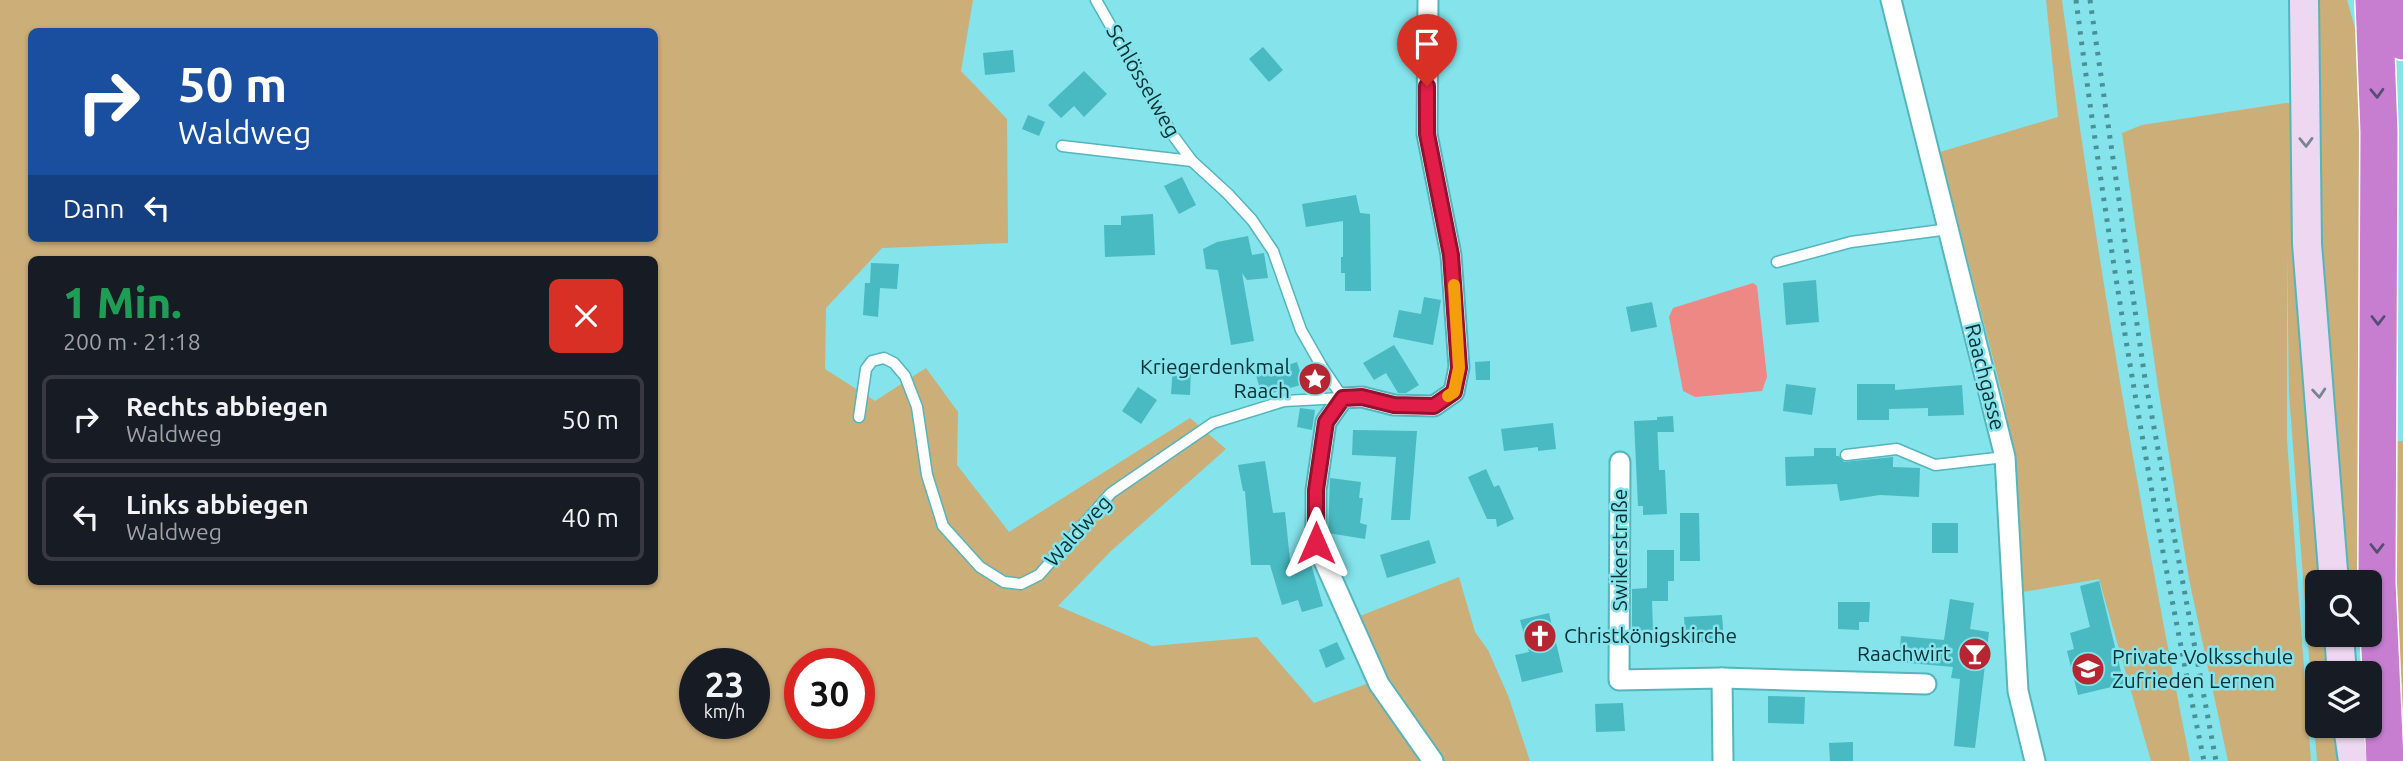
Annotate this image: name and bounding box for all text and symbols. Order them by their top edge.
pin [1397,14,1457,86]
street label: Schlösselweg [1102,20,1186,141]
icon: arrive [1408,25,1446,63]
icon: right [63,56,154,147]
text: 50 m [178,56,287,111]
one-way arrow [2370,87,2385,98]
text: Waldweg [178,114,311,150]
one-way arrow [2298,137,2314,147]
icon: left [138,189,176,227]
text: Dann [63,194,124,223]
text: 1 Min. [63,279,182,326]
button: close [549,279,623,353]
one-way arrow [2370,315,2386,326]
street label: Raachgasse [1961,321,2011,433]
text: 200 m · 21:18 [63,329,201,354]
place label: Kriegerdenkmal Raach [1140,354,1290,402]
place icon: Kriegerdenkmal Raach [1296,360,1334,398]
one-way arrow [2311,388,2326,399]
text: Rechts abbiegen [126,392,328,421]
icon: right [67,400,105,438]
text: 50 m [561,405,619,434]
text: Waldweg [126,421,222,446]
street label: Swikerstraße [1607,489,1631,611]
text: Links abbiegen [126,490,309,519]
street label: Waldweg [1039,490,1115,571]
icon: left [67,498,105,536]
text: 40 m [561,503,619,532]
position arrow [1279,506,1353,580]
text: Waldweg [126,519,222,544]
one-way arrow [2369,543,2385,553]
map controls [2305,570,2382,738]
button: search [2305,570,2382,647]
church icon: Christkönigskirche [1521,617,1559,655]
place label: Christkönigskirche [1564,623,1737,647]
bar icon: Raachwirt [1956,635,1994,673]
place label: Raachwirt [1857,641,1951,665]
place label: Private Volksschule Zufrieden Lernen [2112,644,2293,692]
speed limit sign: 30 [784,648,875,739]
school or university icon: Private Volksschule Zufrieden Lernen [2069,650,2107,688]
button: layers [2305,661,2382,738]
text: 23 [705,664,744,704]
text: km/h [704,701,745,721]

